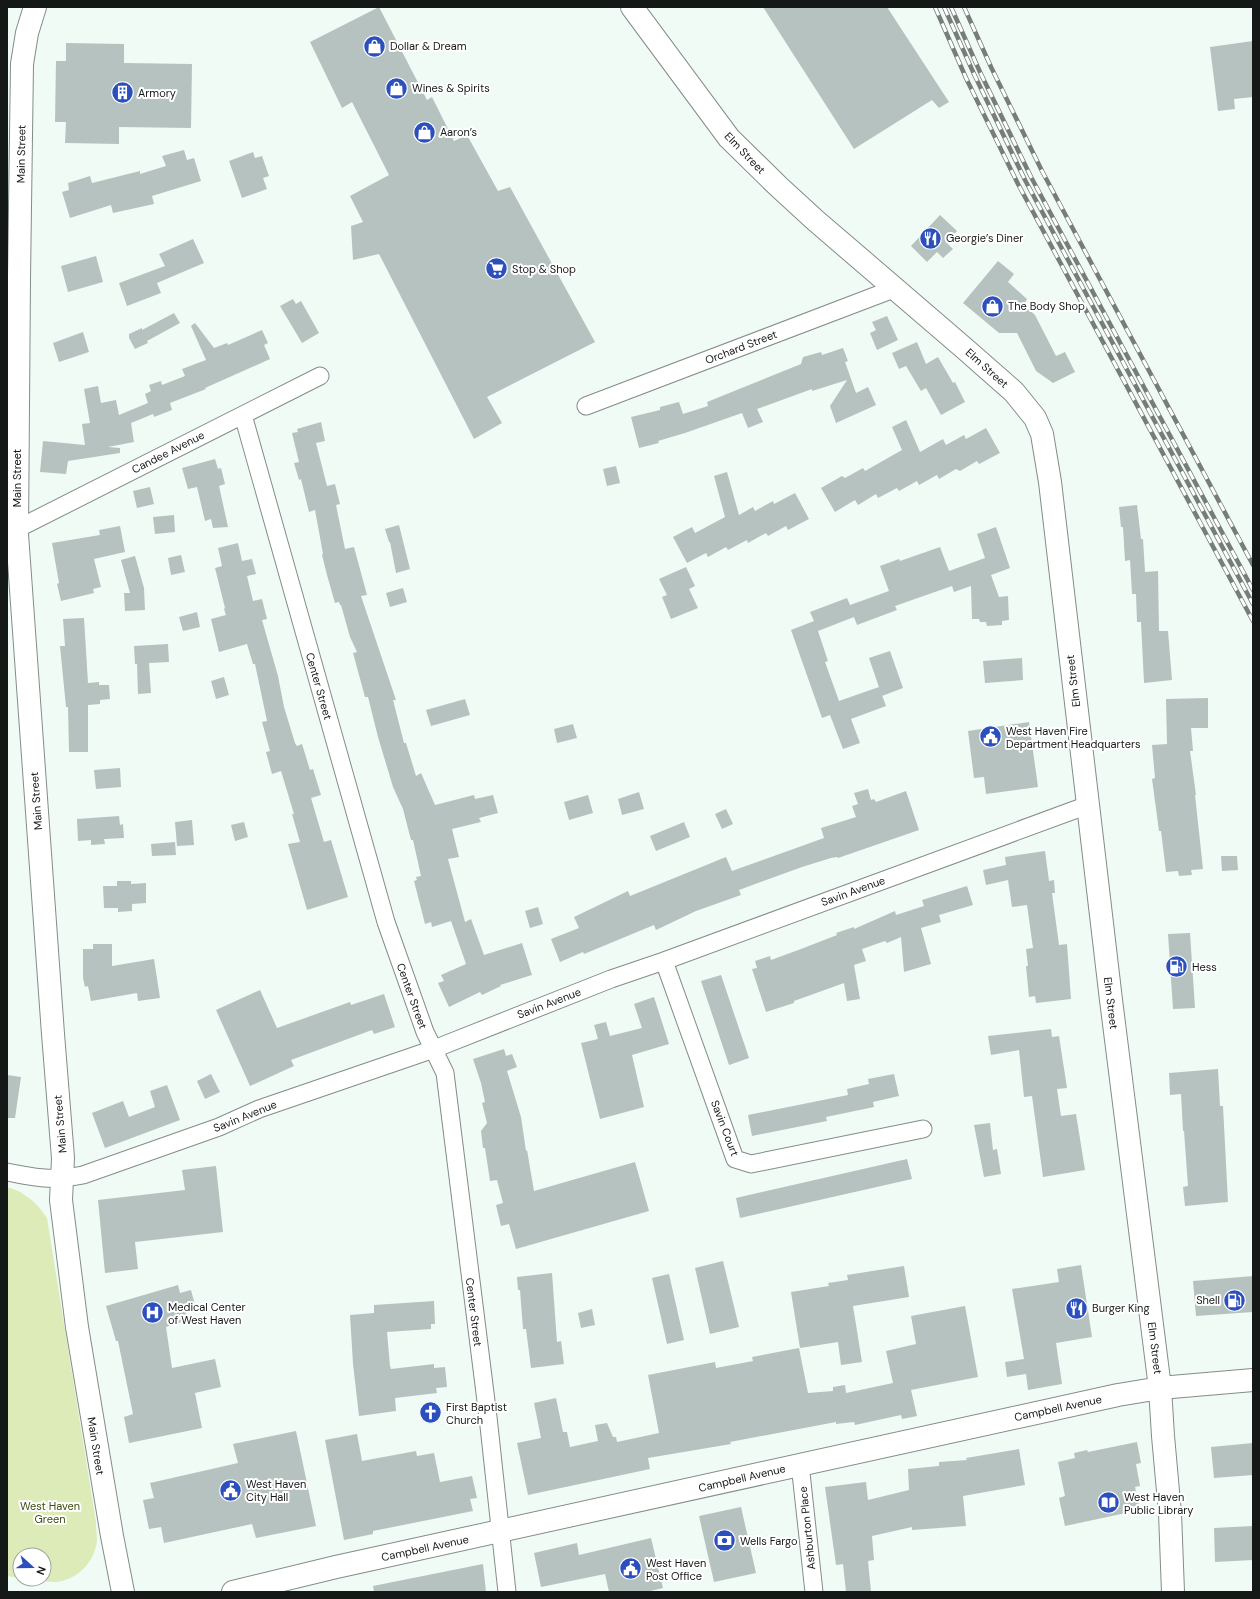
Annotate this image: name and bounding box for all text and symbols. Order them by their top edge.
shop icon: Dollar & Dream [361,33,387,59]
place label: Dollar & Dream [390,39,467,53]
shop icon: Wines & Spirits [383,75,409,101]
building icon: Armory [110,80,136,106]
place label: Wines & Spirits [412,81,490,95]
place label: Armory [138,86,176,100]
shop icon: Aaron’s [412,119,438,145]
street label: Main Street [13,125,29,183]
place label: Aaron’s [440,125,477,139]
street label: Elm Street [722,129,768,177]
restaurant icon: Georgie’s Diner [918,225,944,251]
place label: Georgie’s Diner [946,231,1023,245]
supermarket icon: Stop & Shop [483,256,509,282]
place label: Stop & Shop [512,262,576,276]
shop icon: The Body Shop [979,293,1005,319]
place label: The Body Shop [1008,299,1085,313]
street label: Orchard Street [703,327,779,367]
street label: Elm Street [963,345,1011,391]
street label: Candee Avenue [129,428,207,476]
street label: Main Street [10,449,24,507]
street label: Center Street [303,651,335,721]
street label: Elm Street [1063,654,1083,708]
public building icon: West Haven Fire Department Headquarters [977,724,1003,750]
place label: West Haven Fire Department Headquarters [1006,724,1141,751]
street label: Main Street [27,771,45,831]
street label: Savin Avenue [819,873,887,909]
fuel station icon: Hess [1163,954,1189,980]
place label: Hess [1192,960,1217,974]
street label: Center Street [394,961,430,1031]
street label: Elm Street [1101,976,1121,1030]
street label: Savin Avenue [515,984,583,1022]
street label: Main Street [50,1094,70,1154]
street label: Savin Avenue [211,1097,279,1135]
street label: Savin Court [708,1098,742,1158]
street label: Center Street [463,1277,485,1347]
fuel station icon: Shell [1222,1287,1248,1313]
place label: Shell [1196,1293,1220,1307]
restaurant icon: Burger King [1063,1295,1089,1321]
hospital icon: Medical Center of West Haven [139,1300,165,1326]
place label: Medical Center of West Haven [168,1300,246,1327]
place label: Burger King [1092,1301,1150,1315]
street label: Elm Street [1145,1321,1165,1375]
street label: Campbell Avenue [1013,1392,1103,1424]
church icon: First Baptist Church [418,1400,444,1426]
place label: First Baptist Church [446,1400,507,1427]
street label: Main Street [85,1416,107,1476]
street label: Campbell Avenue [697,1461,787,1495]
public building icon: West Haven City Hall [217,1477,243,1503]
place label: West Haven City Hall [246,1477,306,1504]
street label: Ashburton Place [796,1486,818,1570]
library icon: West Haven Public Library [1096,1490,1122,1516]
place label: West Haven Public Library [1124,1490,1193,1517]
park label: West Haven Green [20,1499,80,1526]
bank icon: Wells Fargo [711,1528,737,1554]
street label: Campbell Avenue [380,1532,470,1564]
place label: Wells Fargo [740,1534,798,1548]
north arrow [12,1547,52,1587]
public building icon: West Haven Post Office [618,1556,644,1582]
place label: West Haven Post Office [646,1556,706,1583]
text: N [33,1564,49,1577]

